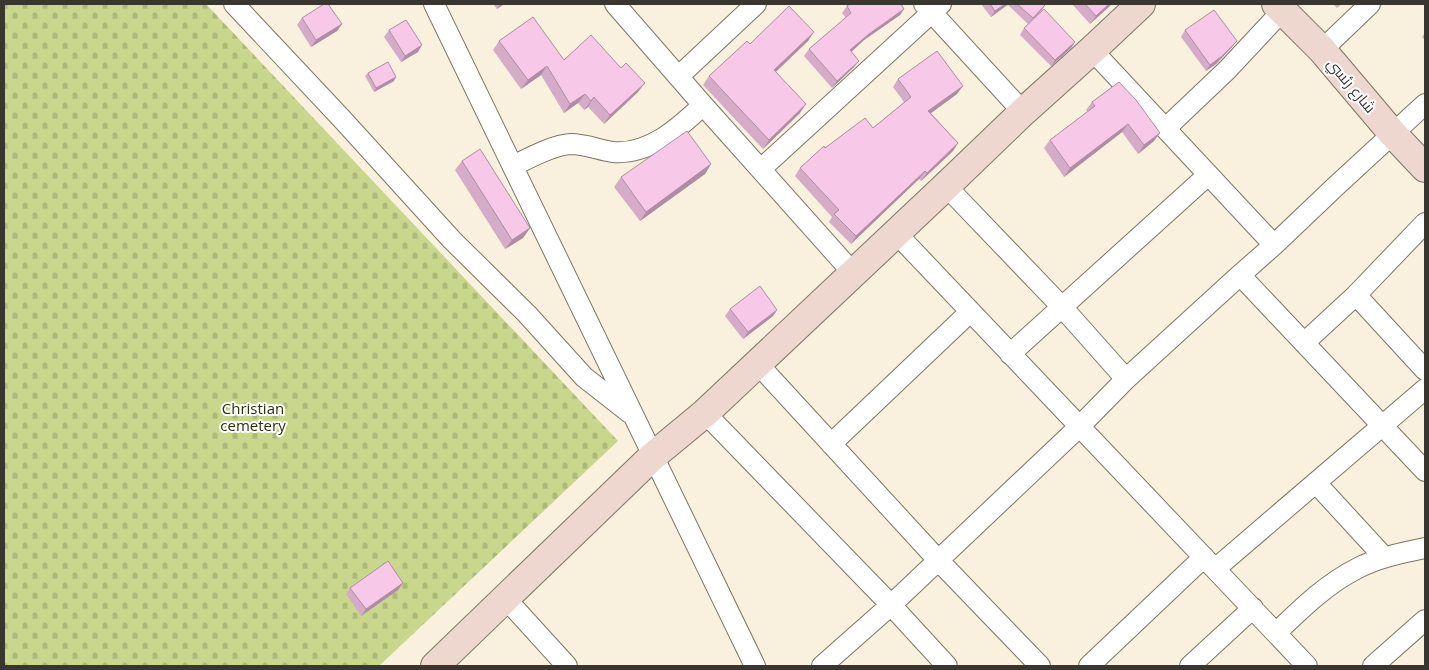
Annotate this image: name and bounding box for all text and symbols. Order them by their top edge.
street label: شارع رئسي [1321,53,1381,118]
park label: Christian cemetery [220,398,286,435]

